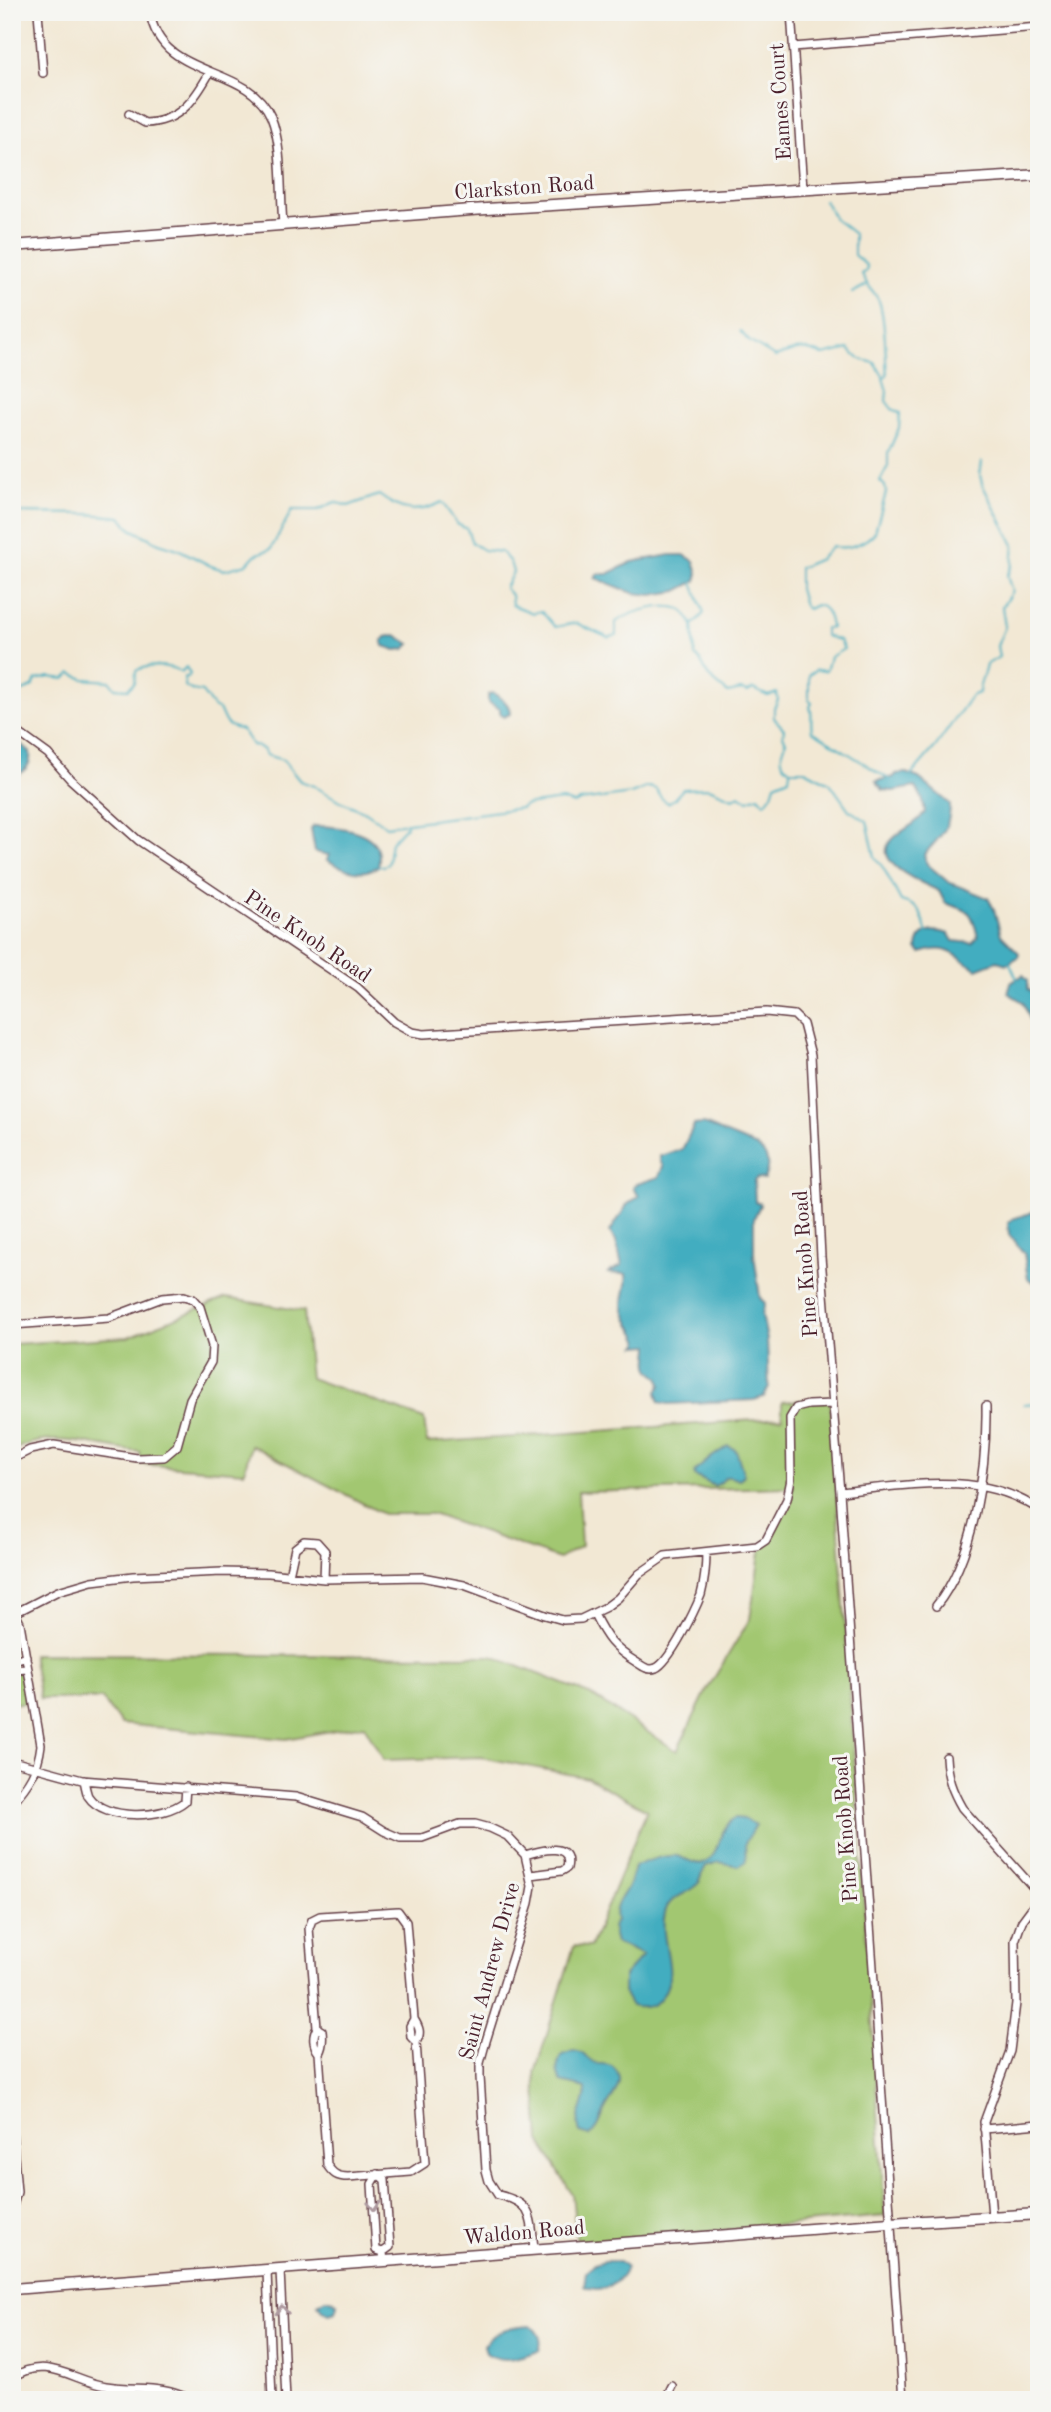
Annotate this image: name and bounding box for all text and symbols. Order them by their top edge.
street label: Eames Court [767,42,796,161]
street label: Clarkston Road [453,173,595,204]
street label: Pine Knob Road [240,887,374,987]
street label: Pine Knob Road [791,1189,822,1338]
street label: Pine Knob Road [831,1754,862,1903]
street label: Saint Andrew Drive [457,1880,524,2062]
one-way arrow [366,2200,381,2211]
street label: Waldon Road [462,2218,586,2249]
one-way arrow [275,2304,290,2315]

